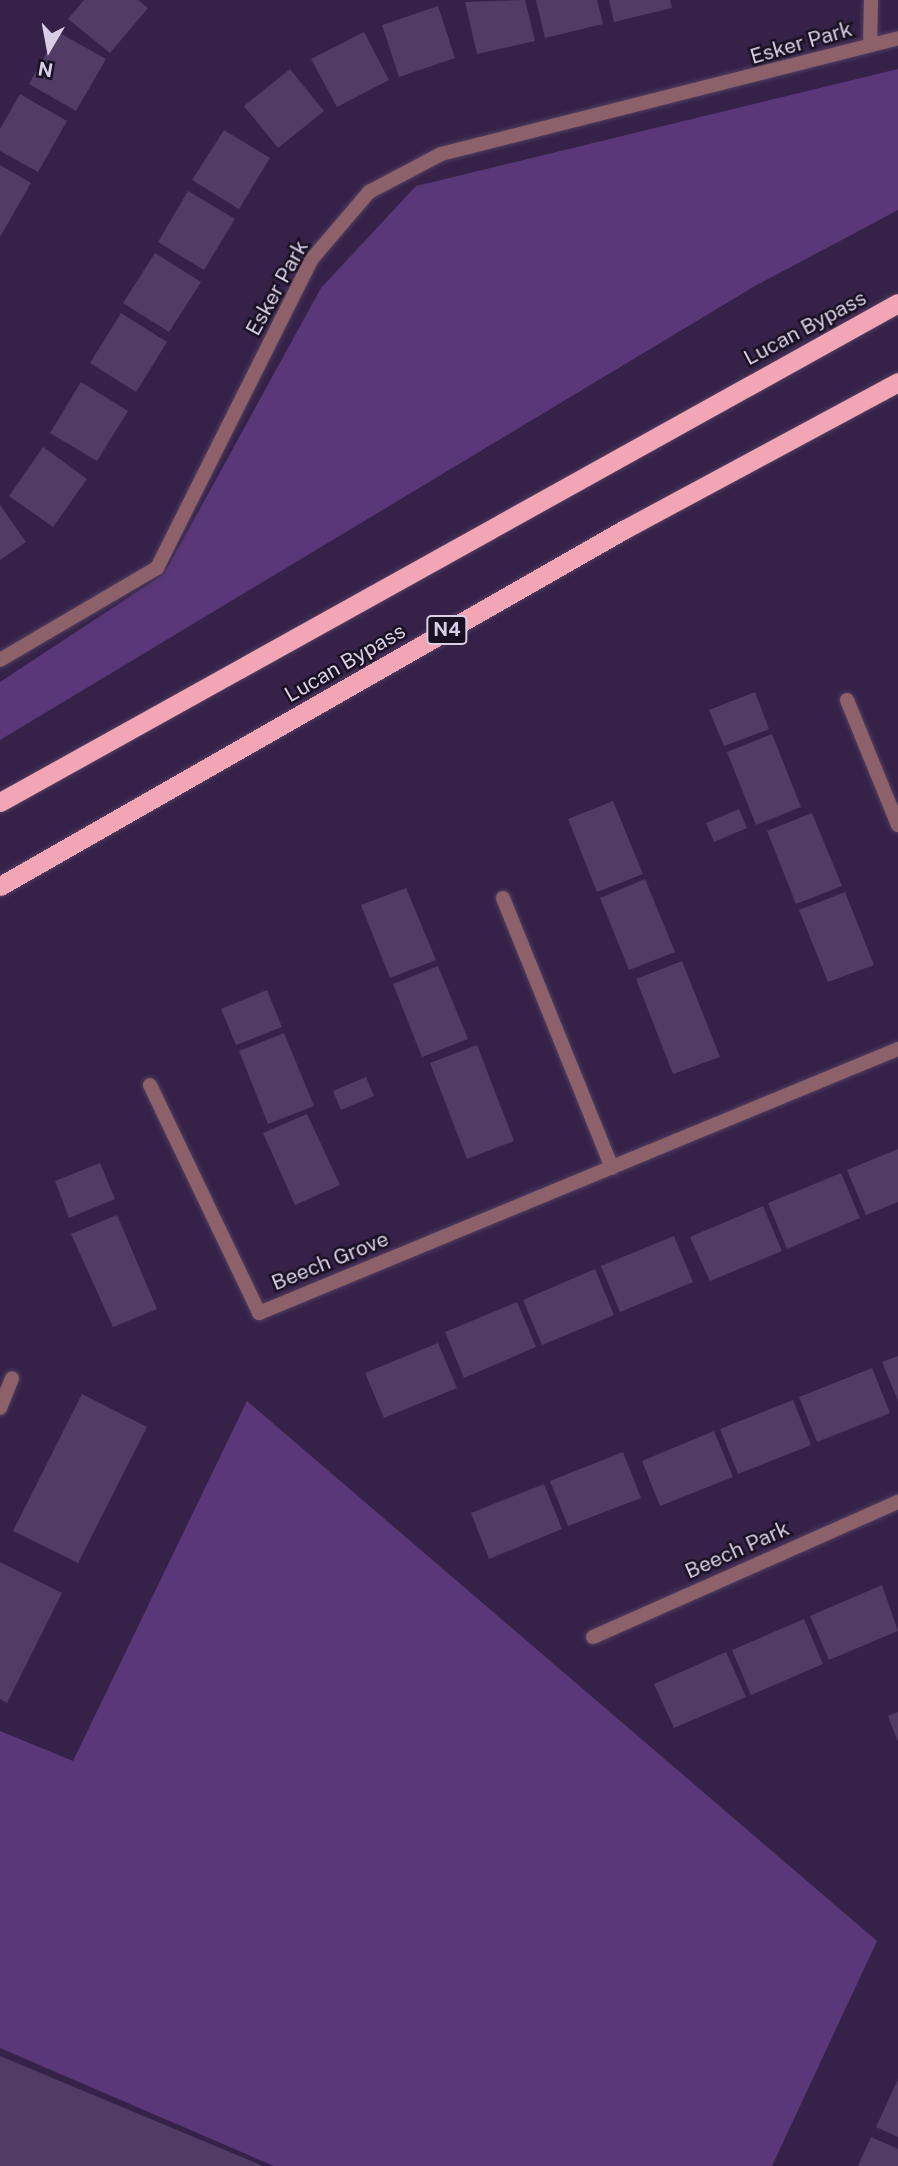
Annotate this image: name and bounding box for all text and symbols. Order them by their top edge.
north arrow [14,14,84,84]
street label: Esker Park [747,16,855,70]
text: N [36,58,55,82]
street label: Esker Park [241,236,313,340]
street label: Lucan Bypass [740,285,870,371]
road number: N4 [426,614,468,646]
street label: Lucan Bypass [280,618,410,708]
street label: Beech Grove [268,1226,392,1296]
street label: Beech Park [681,1516,793,1584]

